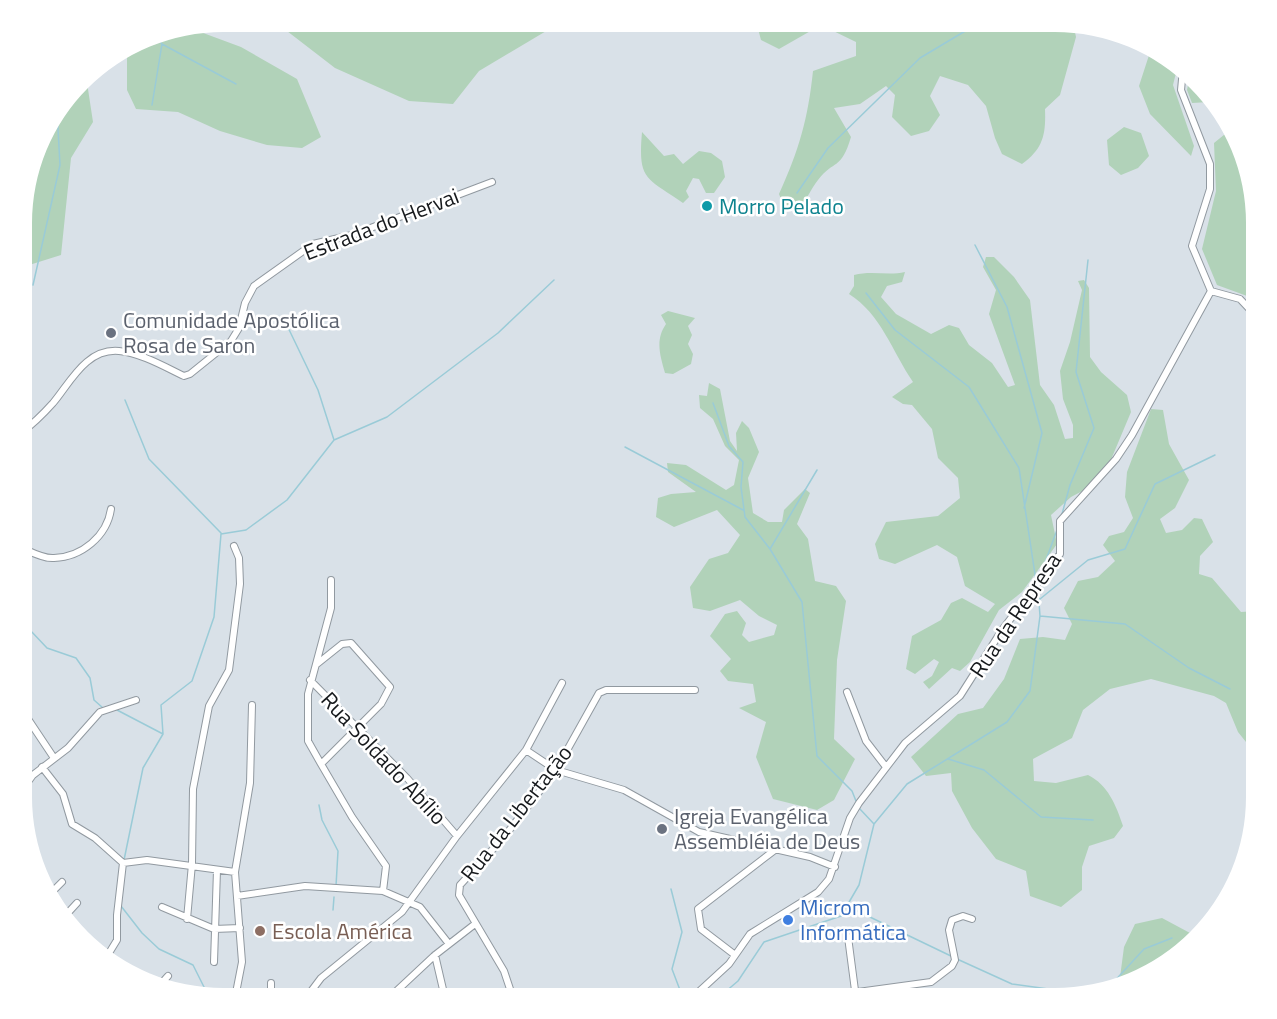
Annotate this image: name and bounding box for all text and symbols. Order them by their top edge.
street label: Estrada do Hervai [298,179,464,269]
place label: Morro Pelado [719,189,844,223]
marker: Morro Pelado [700,199,714,213]
place label: Comunidade Apostólica Rosa de Saron [123,303,340,362]
marker: Comunidade Apostólica Rosa de Saron [104,326,118,340]
street label: Rua da Represa [961,546,1069,684]
street label: Rua Soldado Abílio [313,684,455,832]
street label: Rua da Libertação [452,737,580,889]
place label: Igreja Evangélica Assembléia de Deus [674,799,860,858]
marker: Igreja Evangélica Assembléia de Deus [655,822,669,836]
place label: Microm Informática [800,890,906,949]
marker: Microm Informática [781,913,795,927]
place label: Escola América [272,914,412,948]
marker: Escola América [253,924,267,938]

